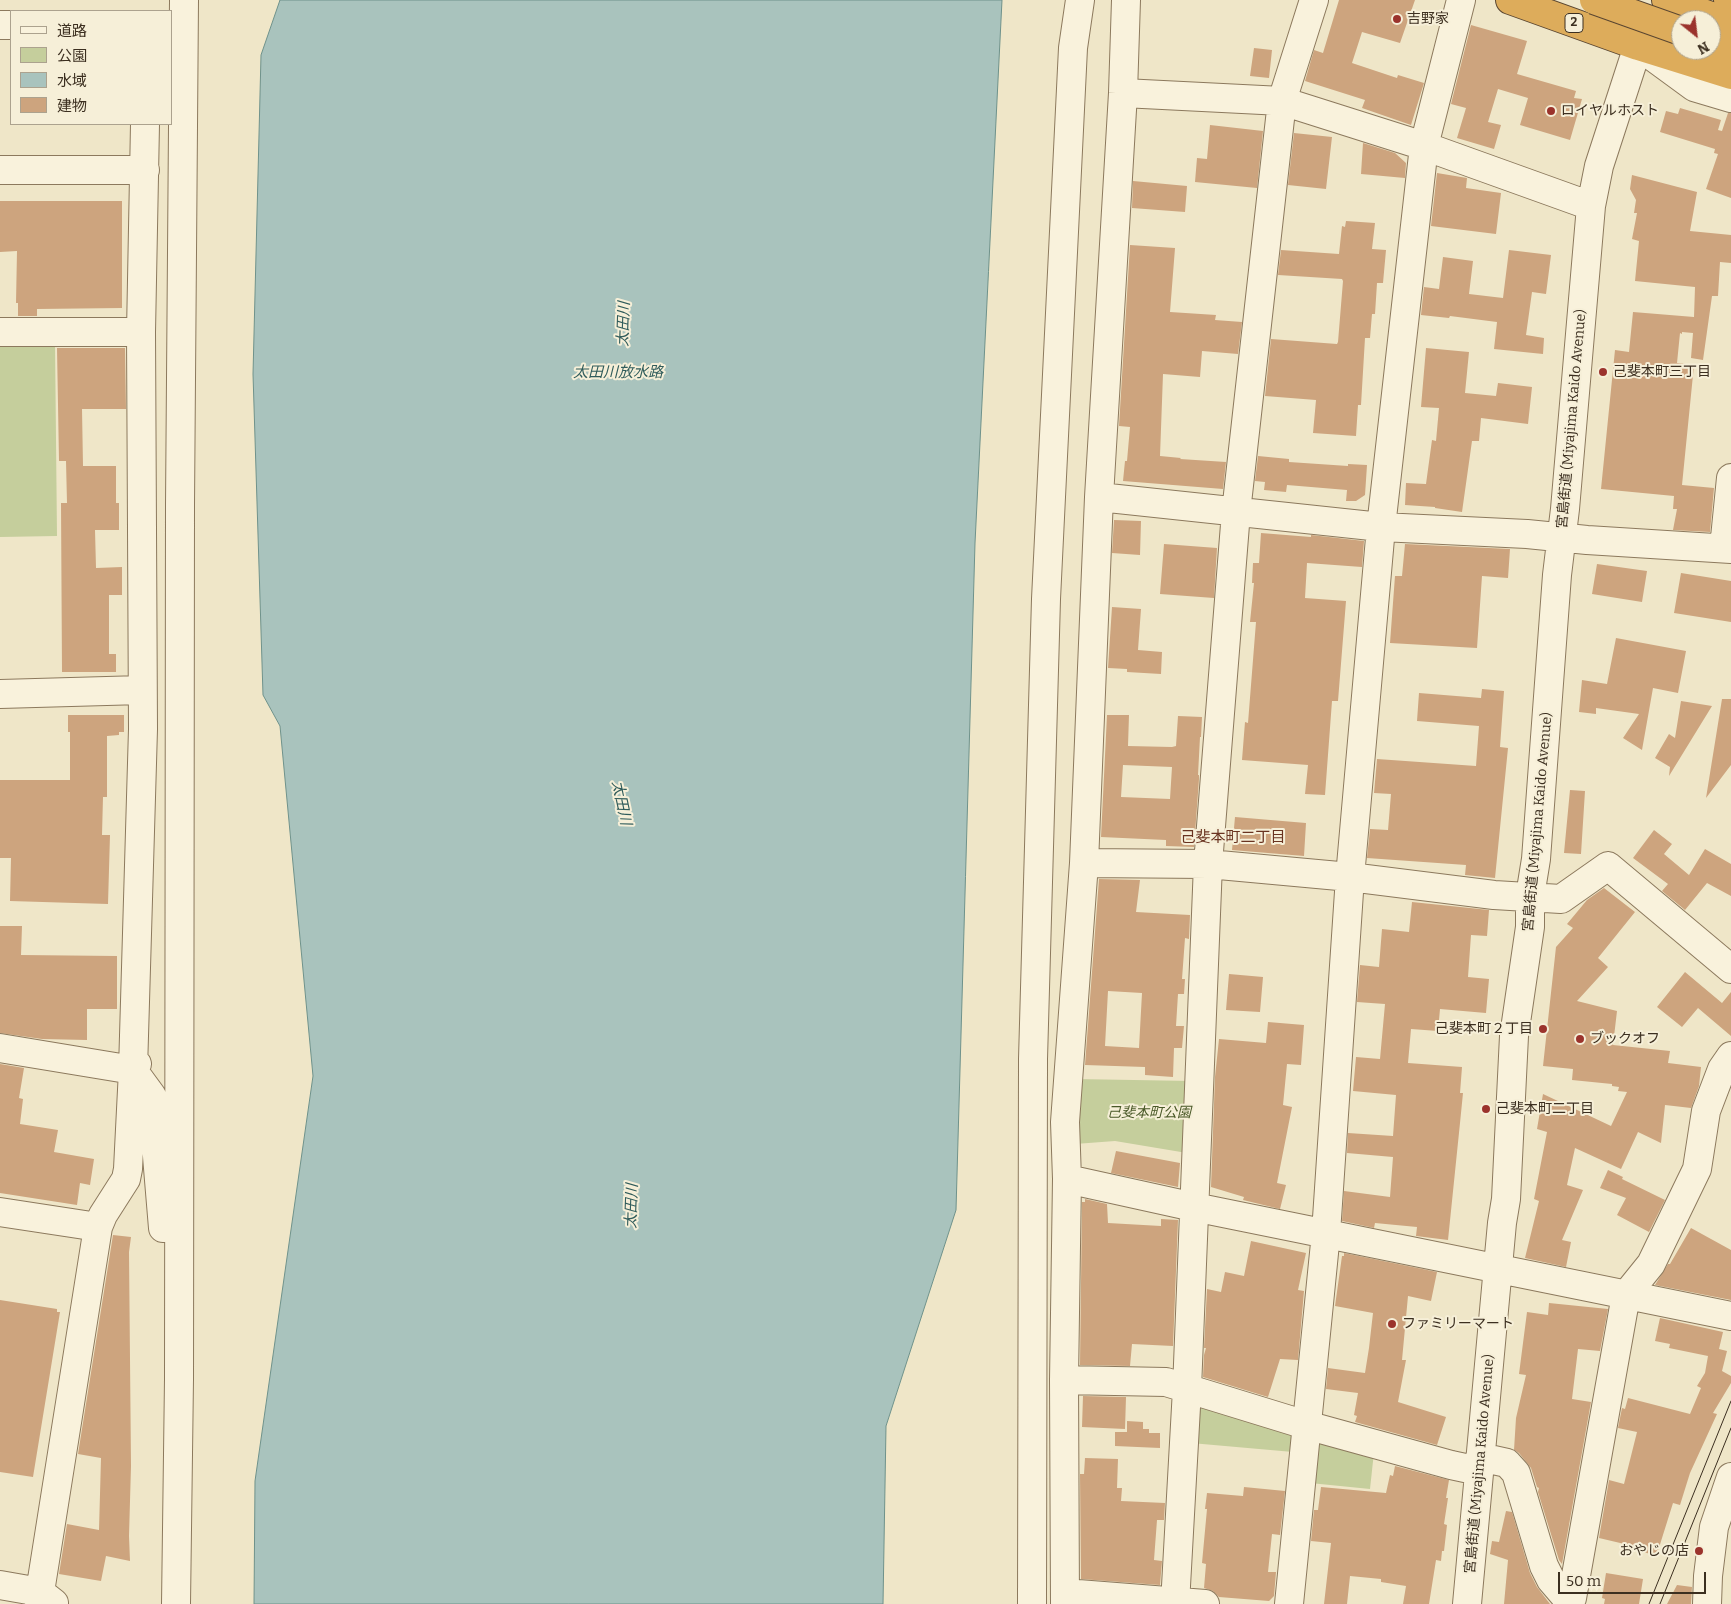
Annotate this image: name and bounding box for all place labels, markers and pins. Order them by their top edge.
place label: 吉野家 [1407,11,1449,27]
marker: 吉野家 [1391,13,1403,25]
place label: ロイヤルホスト [1561,103,1659,119]
marker: ロイヤルホスト [1545,105,1557,117]
place label: 己斐本町三丁目 [1613,364,1711,380]
marker: 己斐本町三丁目 [1597,366,1609,378]
place label: 己斐本町２丁目 [1435,1021,1533,1037]
marker: 己斐本町２丁目 [1537,1023,1549,1035]
place label: ブックオフ [1590,1031,1660,1047]
marker: ブックオフ [1574,1033,1586,1045]
place label: 己斐本町二丁目 [1496,1101,1594,1117]
marker: 己斐本町二丁目 [1480,1103,1492,1115]
place label: ファミリーマート [1402,1316,1514,1332]
marker: ファミリーマート [1386,1318,1398,1330]
place label: おやじの店 [1619,1543,1689,1559]
marker: おやじの店 [1693,1545,1705,1557]

